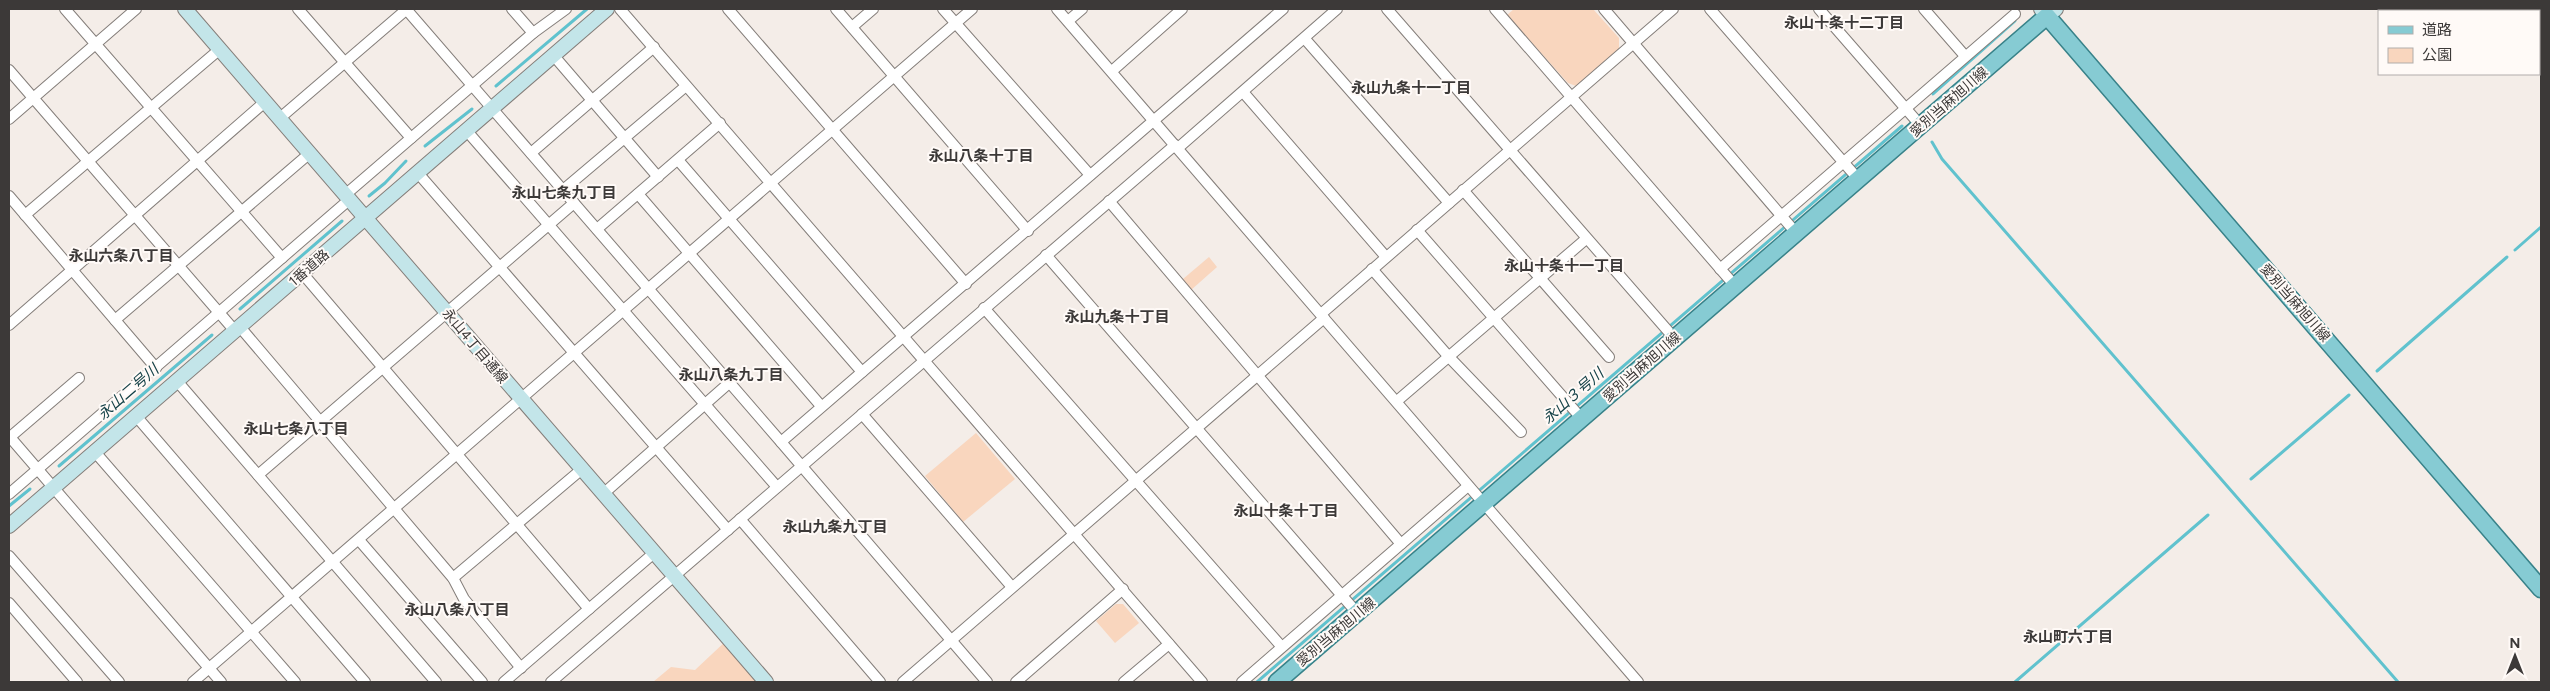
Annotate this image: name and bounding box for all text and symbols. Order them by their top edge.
legend [2378,10,2540,75]
district label: 永山十条十二丁目 [1784,14,1904,32]
text: 道路 [2422,21,2452,39]
text: 公園 [2422,46,2452,64]
street label: 愛別当麻旭川線 [1906,63,1992,141]
district label: 永山九条十一丁目 [1351,79,1471,97]
district label: 永山八条十丁目 [928,147,1034,165]
district label: 永山七条九丁目 [511,184,617,202]
street label: 1番道路 [285,246,333,290]
district label: 永山六条八丁目 [68,247,174,265]
district label: 永山十条十一丁目 [1504,257,1624,275]
street label: 愛別当麻旭川線 [2256,260,2334,346]
street label: 永山4丁目通線 [439,305,511,387]
district label: 永山九条十丁目 [1064,308,1170,326]
street label: 愛別当麻旭川線 [1599,328,1685,406]
water label: 永山二号川 [94,359,164,423]
water label: 永山３号川 [1539,363,1609,427]
district label: 永山八条九丁目 [678,366,784,384]
district label: 永山七条八丁目 [243,420,349,438]
district label: 永山十条十丁目 [1233,502,1339,520]
district label: 永山九条九丁目 [782,518,888,536]
street label: 愛別当麻旭川線 [1293,594,1379,670]
district label: 永山八条八丁目 [404,601,510,619]
district label: 永山町六丁目 [2023,628,2113,646]
north arrow [2490,631,2540,681]
text: N [2510,635,2520,652]

